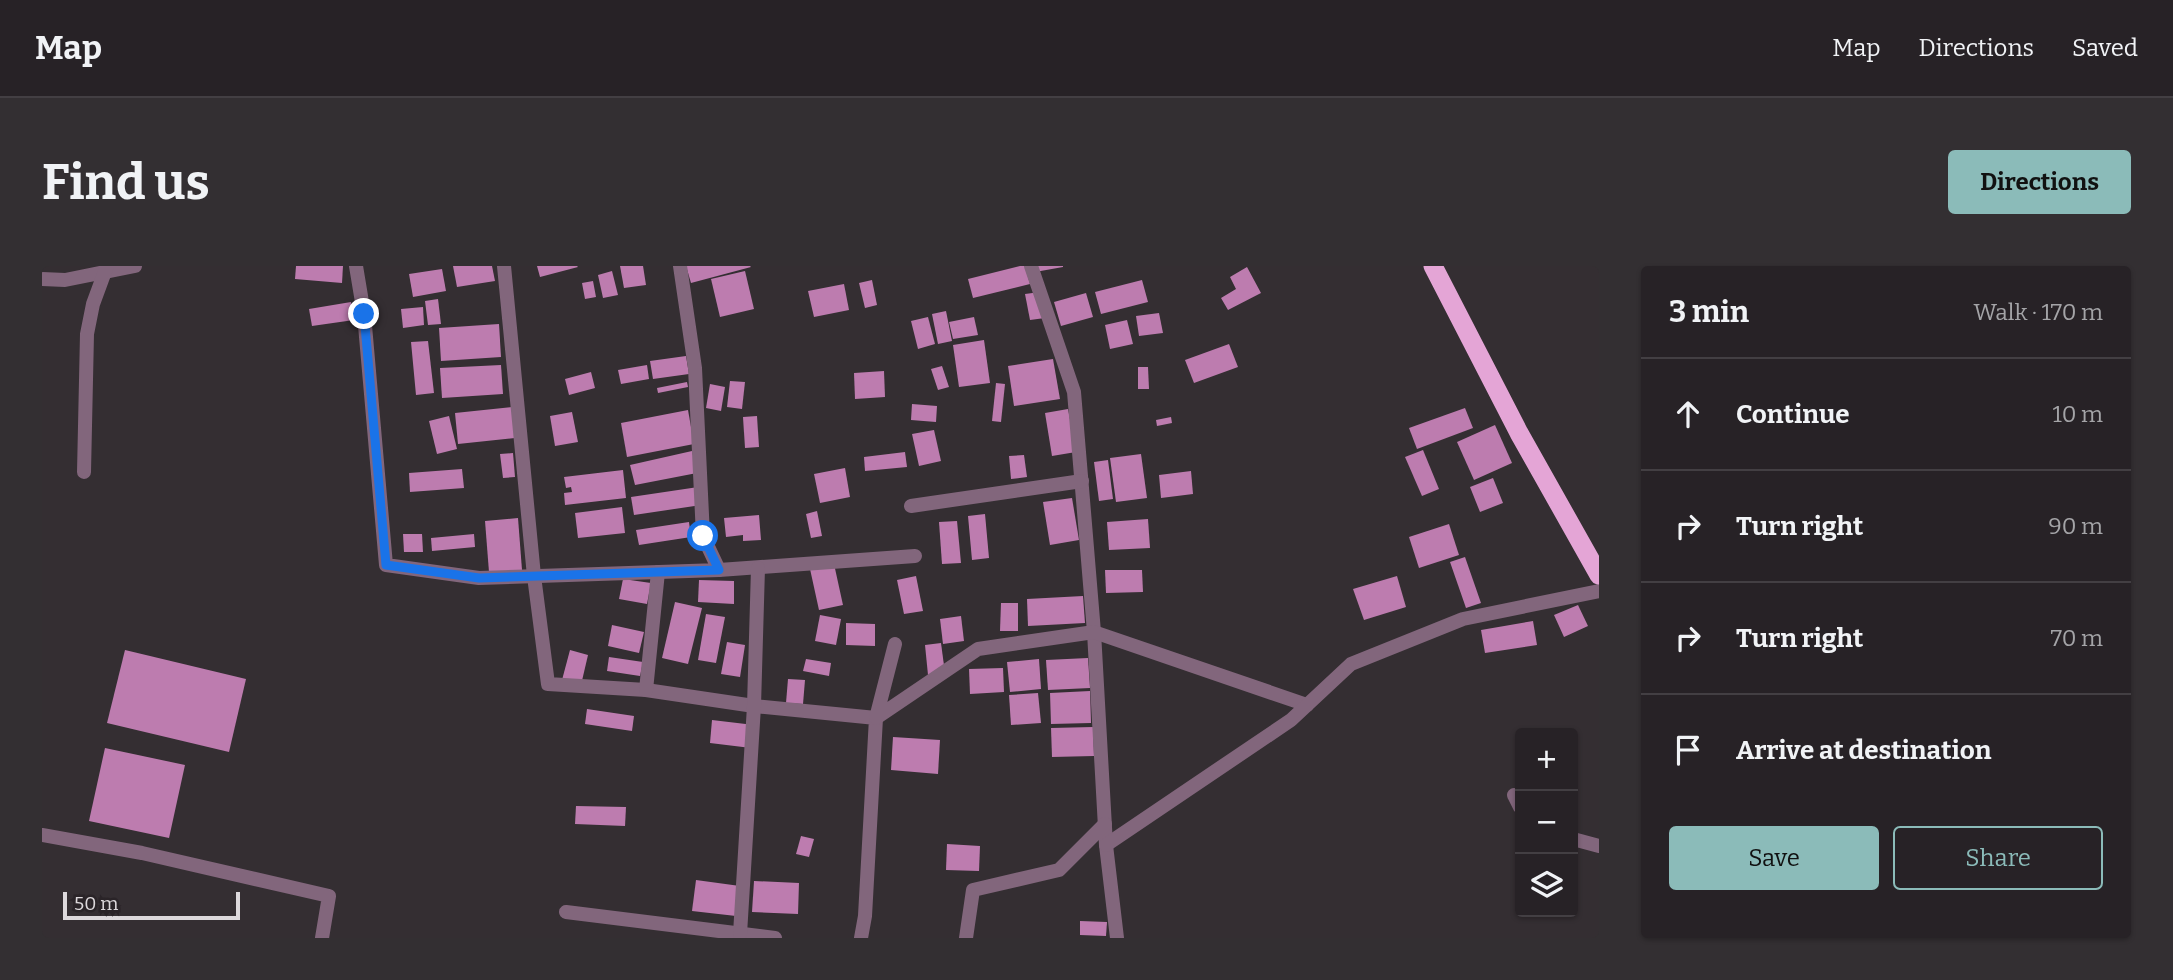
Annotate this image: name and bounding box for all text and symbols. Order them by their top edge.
text: Map [35,28,102,68]
text: Map [1832,34,1881,62]
text: Directions [1919,34,2034,62]
text: Saved [2072,34,2138,62]
button: Directions [1948,150,2131,214]
text: Find us [42,153,210,212]
text: 3 min [1669,294,1749,330]
route end [348,298,379,329]
text: Walk · 170 m [1974,298,2103,326]
icon: ahead [1669,395,1707,433]
text: Continue [1736,399,1850,430]
text: 10 m [2052,400,2103,428]
icon: right [1669,507,1707,545]
text: Turn right [1736,511,1863,542]
text: 90 m [2048,512,2103,540]
route start [687,520,718,551]
icon: right [1669,619,1707,657]
text: Turn right [1736,623,1863,654]
text: 70 m [2051,624,2103,652]
map controls [1515,728,1578,917]
button: + [1515,728,1578,791]
icon: arrive [1669,731,1707,769]
text: Arrive at destination [1736,735,1991,766]
button: − [1515,791,1578,854]
button: Save [1669,826,1879,890]
button: Share [1893,826,2103,890]
button: layers [1515,854,1578,917]
scale bar [63,889,240,921]
text: 50 m [74,892,118,915]

